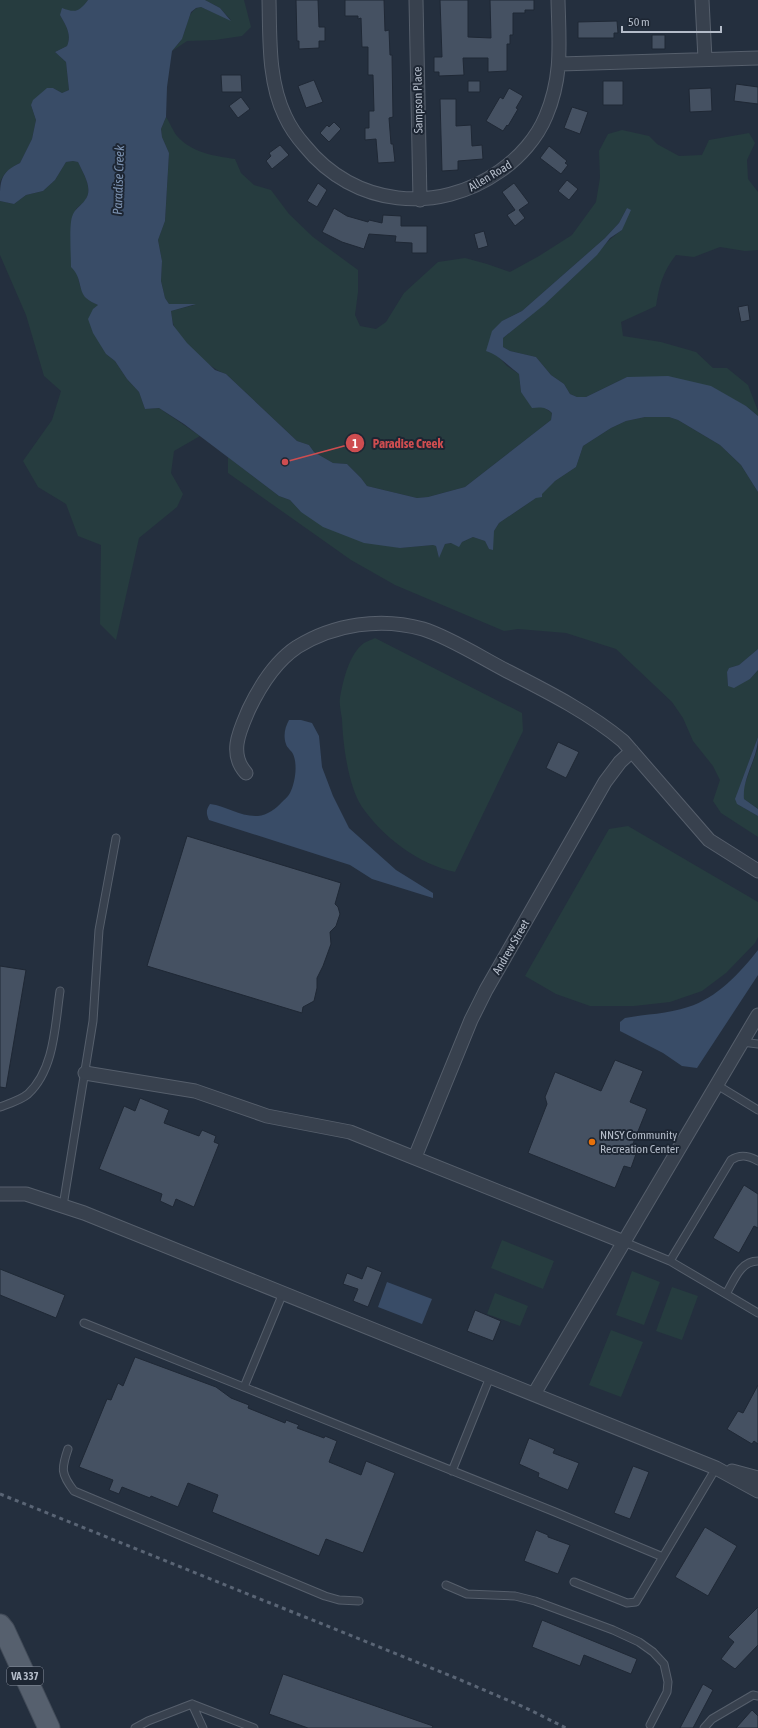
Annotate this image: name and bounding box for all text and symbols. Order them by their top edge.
scale bar [622,8,721,34]
text: 50 m [628,15,650,29]
street label: Sampson Place [410,66,426,134]
water label: Paradise Creek [110,145,127,215]
street label: Allen Road [466,158,514,194]
callout: Paradise Creek [345,431,451,456]
text: Paradise Creek [373,436,443,451]
text: 1 [352,437,358,451]
street label: Andrew Street [490,916,533,977]
place label: NNSY Community Recreation Center [600,1128,679,1156]
marker: NNSY Community Recreation Center [587,1137,597,1147]
road number: VA 337 [7,1667,43,1685]

